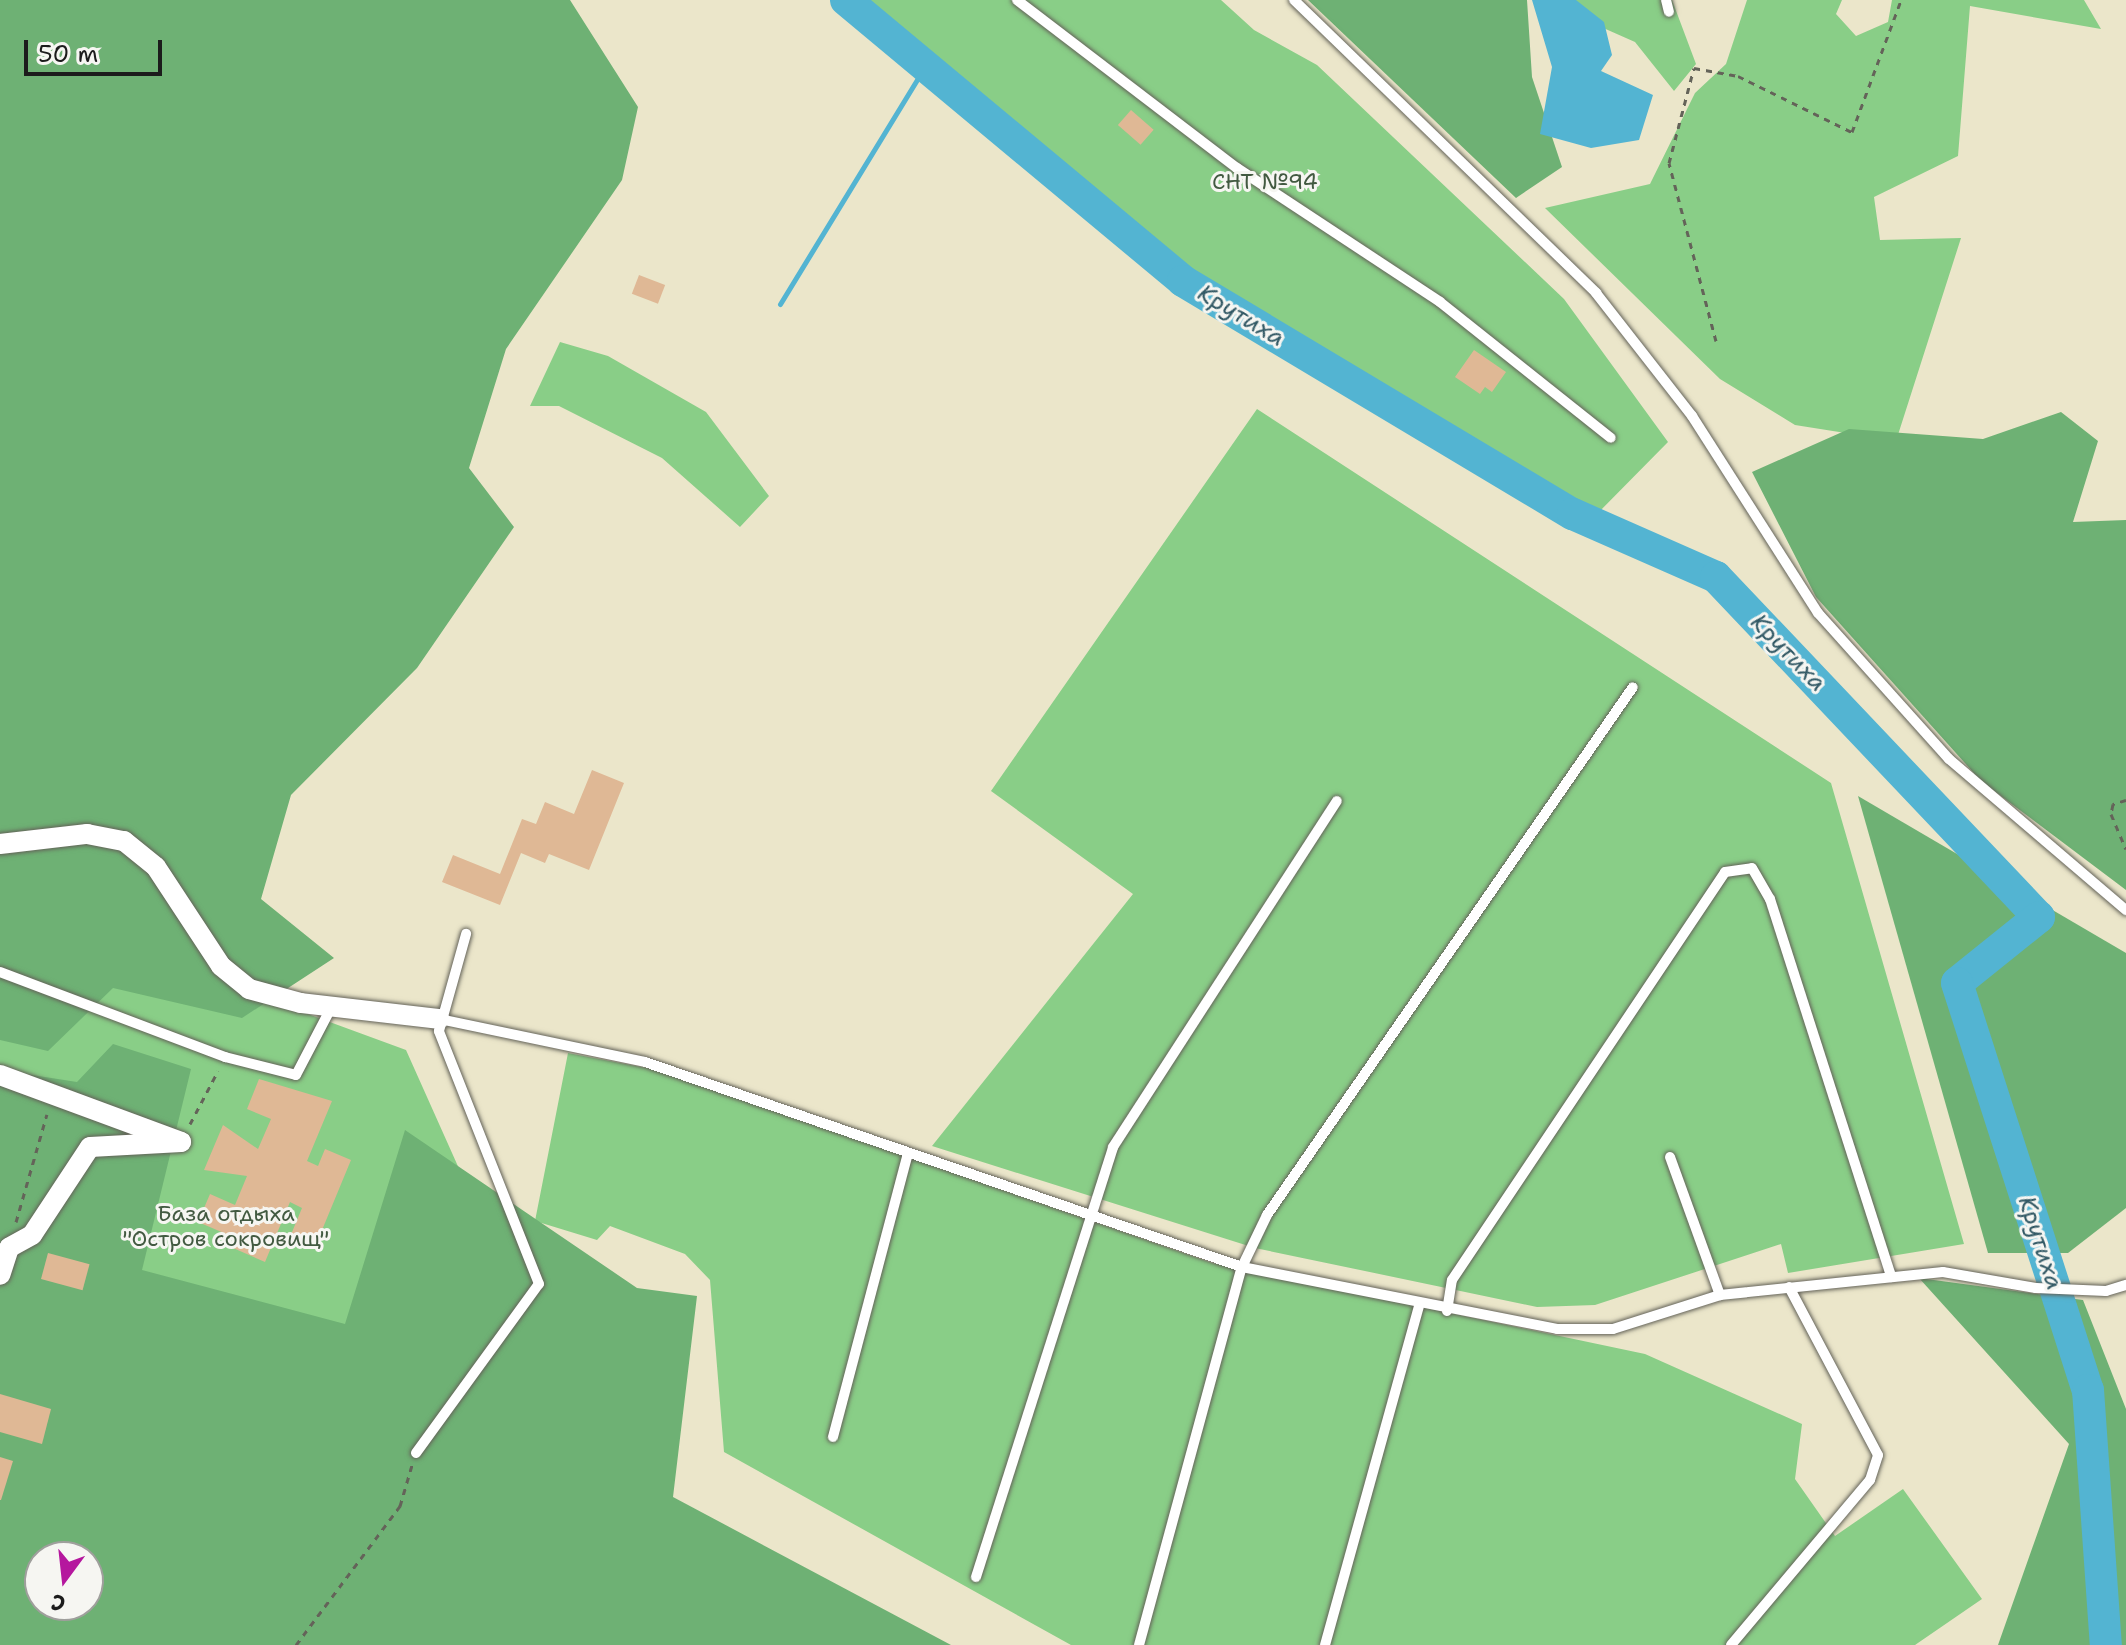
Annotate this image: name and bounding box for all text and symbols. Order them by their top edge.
scale bar [28,24,166,74]
text: 50 m [38,38,98,70]
park label: СНТ №94 [1212,169,1318,195]
water label: Крутиха [1192,279,1290,353]
water label: Крутиха [1744,608,1832,698]
water label: Крутиха [2011,1193,2069,1293]
park label: База отдыха "Остров сокровищ" [123,1200,329,1252]
north arrow [24,1541,104,1621]
text: С [48,1587,68,1618]

